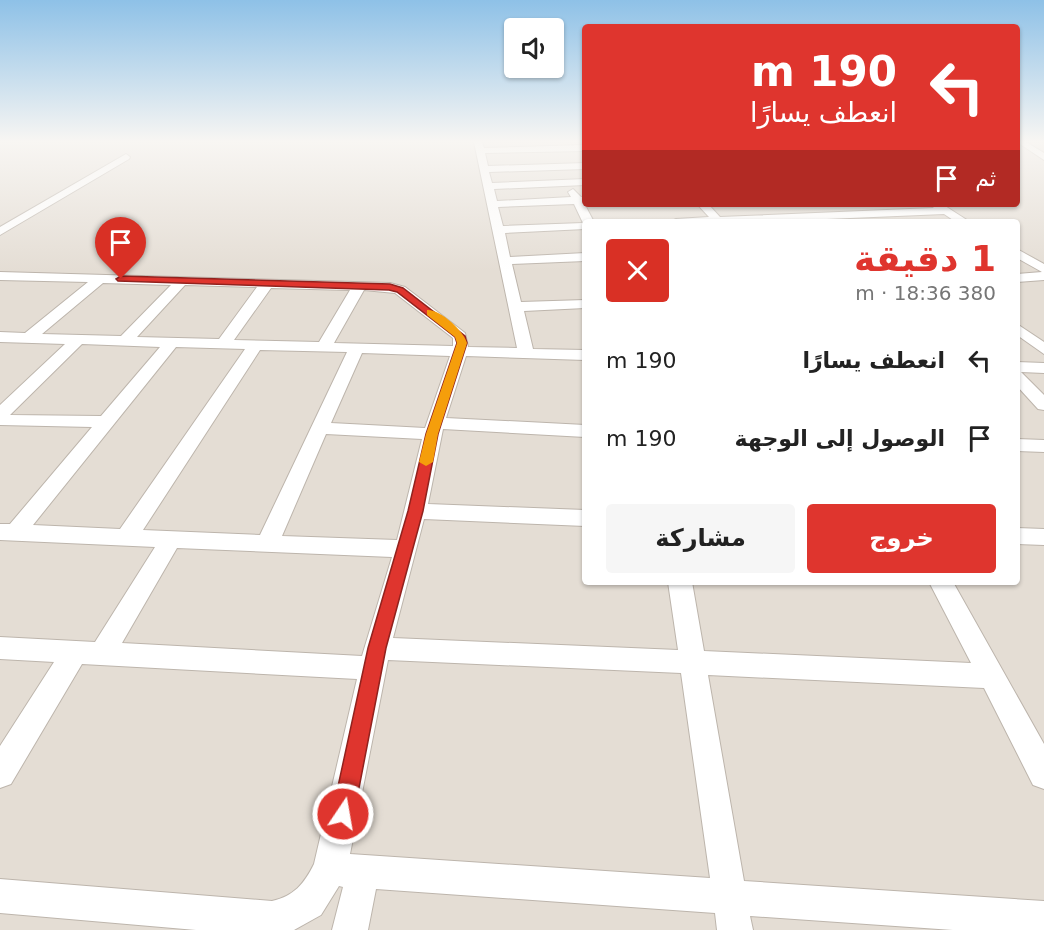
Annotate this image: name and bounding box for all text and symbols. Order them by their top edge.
map controls [504,18,564,78]
button: sound [504,18,564,78]
text: 190 m [751,47,897,96]
icon: left [918,48,996,126]
text: انعطف يسارًا [750,97,897,128]
icon: arrive [930,162,963,195]
text: ثم [975,166,996,191]
pin [95,217,146,279]
icon: arrive [104,226,137,259]
text: 1 دقيقة [854,238,996,279]
button: close [606,239,669,302]
text: 380 m · 18:36 [855,281,996,305]
icon: left [963,344,996,377]
text: 190 m [606,348,676,373]
text: انعطف يسارًا [802,348,945,373]
icon: arrive [963,422,996,455]
text: 190 m [606,426,676,451]
text: الوصول إلى الوجهة [735,426,945,451]
button: مشاركة [606,504,795,573]
button: خروج [807,504,996,573]
position arrow [311,782,375,846]

